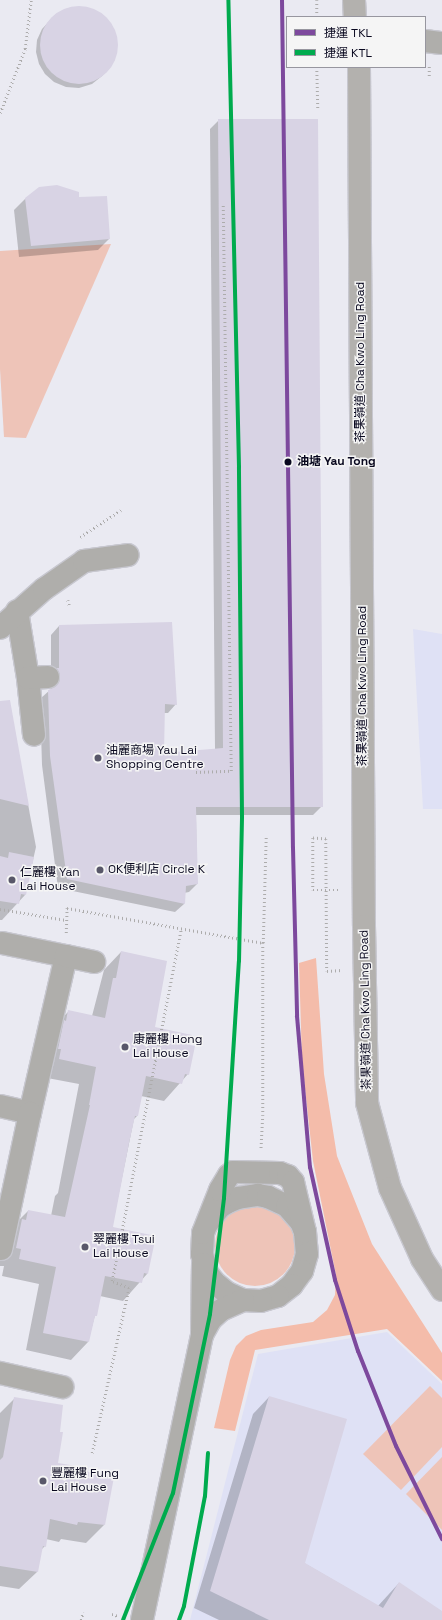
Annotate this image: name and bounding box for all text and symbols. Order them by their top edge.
legend [286,16,426,68]
text: 捷運 TKL [324,25,372,41]
text: 捷運 KTL [324,45,372,61]
street label: 茶果嶺道 Cha Kwo Ling Road [354,282,368,442]
place label: 油塘 Yau Tong [297,455,376,469]
marker: 油塘 Yau Tong [282,456,294,468]
street label: 茶果嶺道 Cha Kwo Ling Road [356,606,370,766]
place label: 油麗商場 Yau Lai Shopping Centre [106,744,204,772]
marker: 油麗商場 Yau Lai Shopping Centre [93,753,103,763]
place label: OK便利店 Circle K [108,863,205,877]
marker: OK便利店 Circle K [95,865,105,875]
place label: 仁麗樓 Yan Lai House [20,866,80,894]
marker: 仁麗樓 Yan Lai House [7,875,17,885]
street label: 茶果嶺道 Cha Kwo Ling Road [357,930,375,1090]
place label: 康麗樓 Hong Lai House [133,1033,202,1061]
marker: 康麗樓 Hong Lai House [120,1042,130,1052]
place label: 翠麗樓 Tsui Lai House [93,1233,155,1261]
marker: 翠麗樓 Tsui Lai House [80,1242,90,1252]
place label: 豐麗樓 Fung Lai House [51,1467,119,1495]
marker: 豐麗樓 Fung Lai House [38,1476,48,1486]

